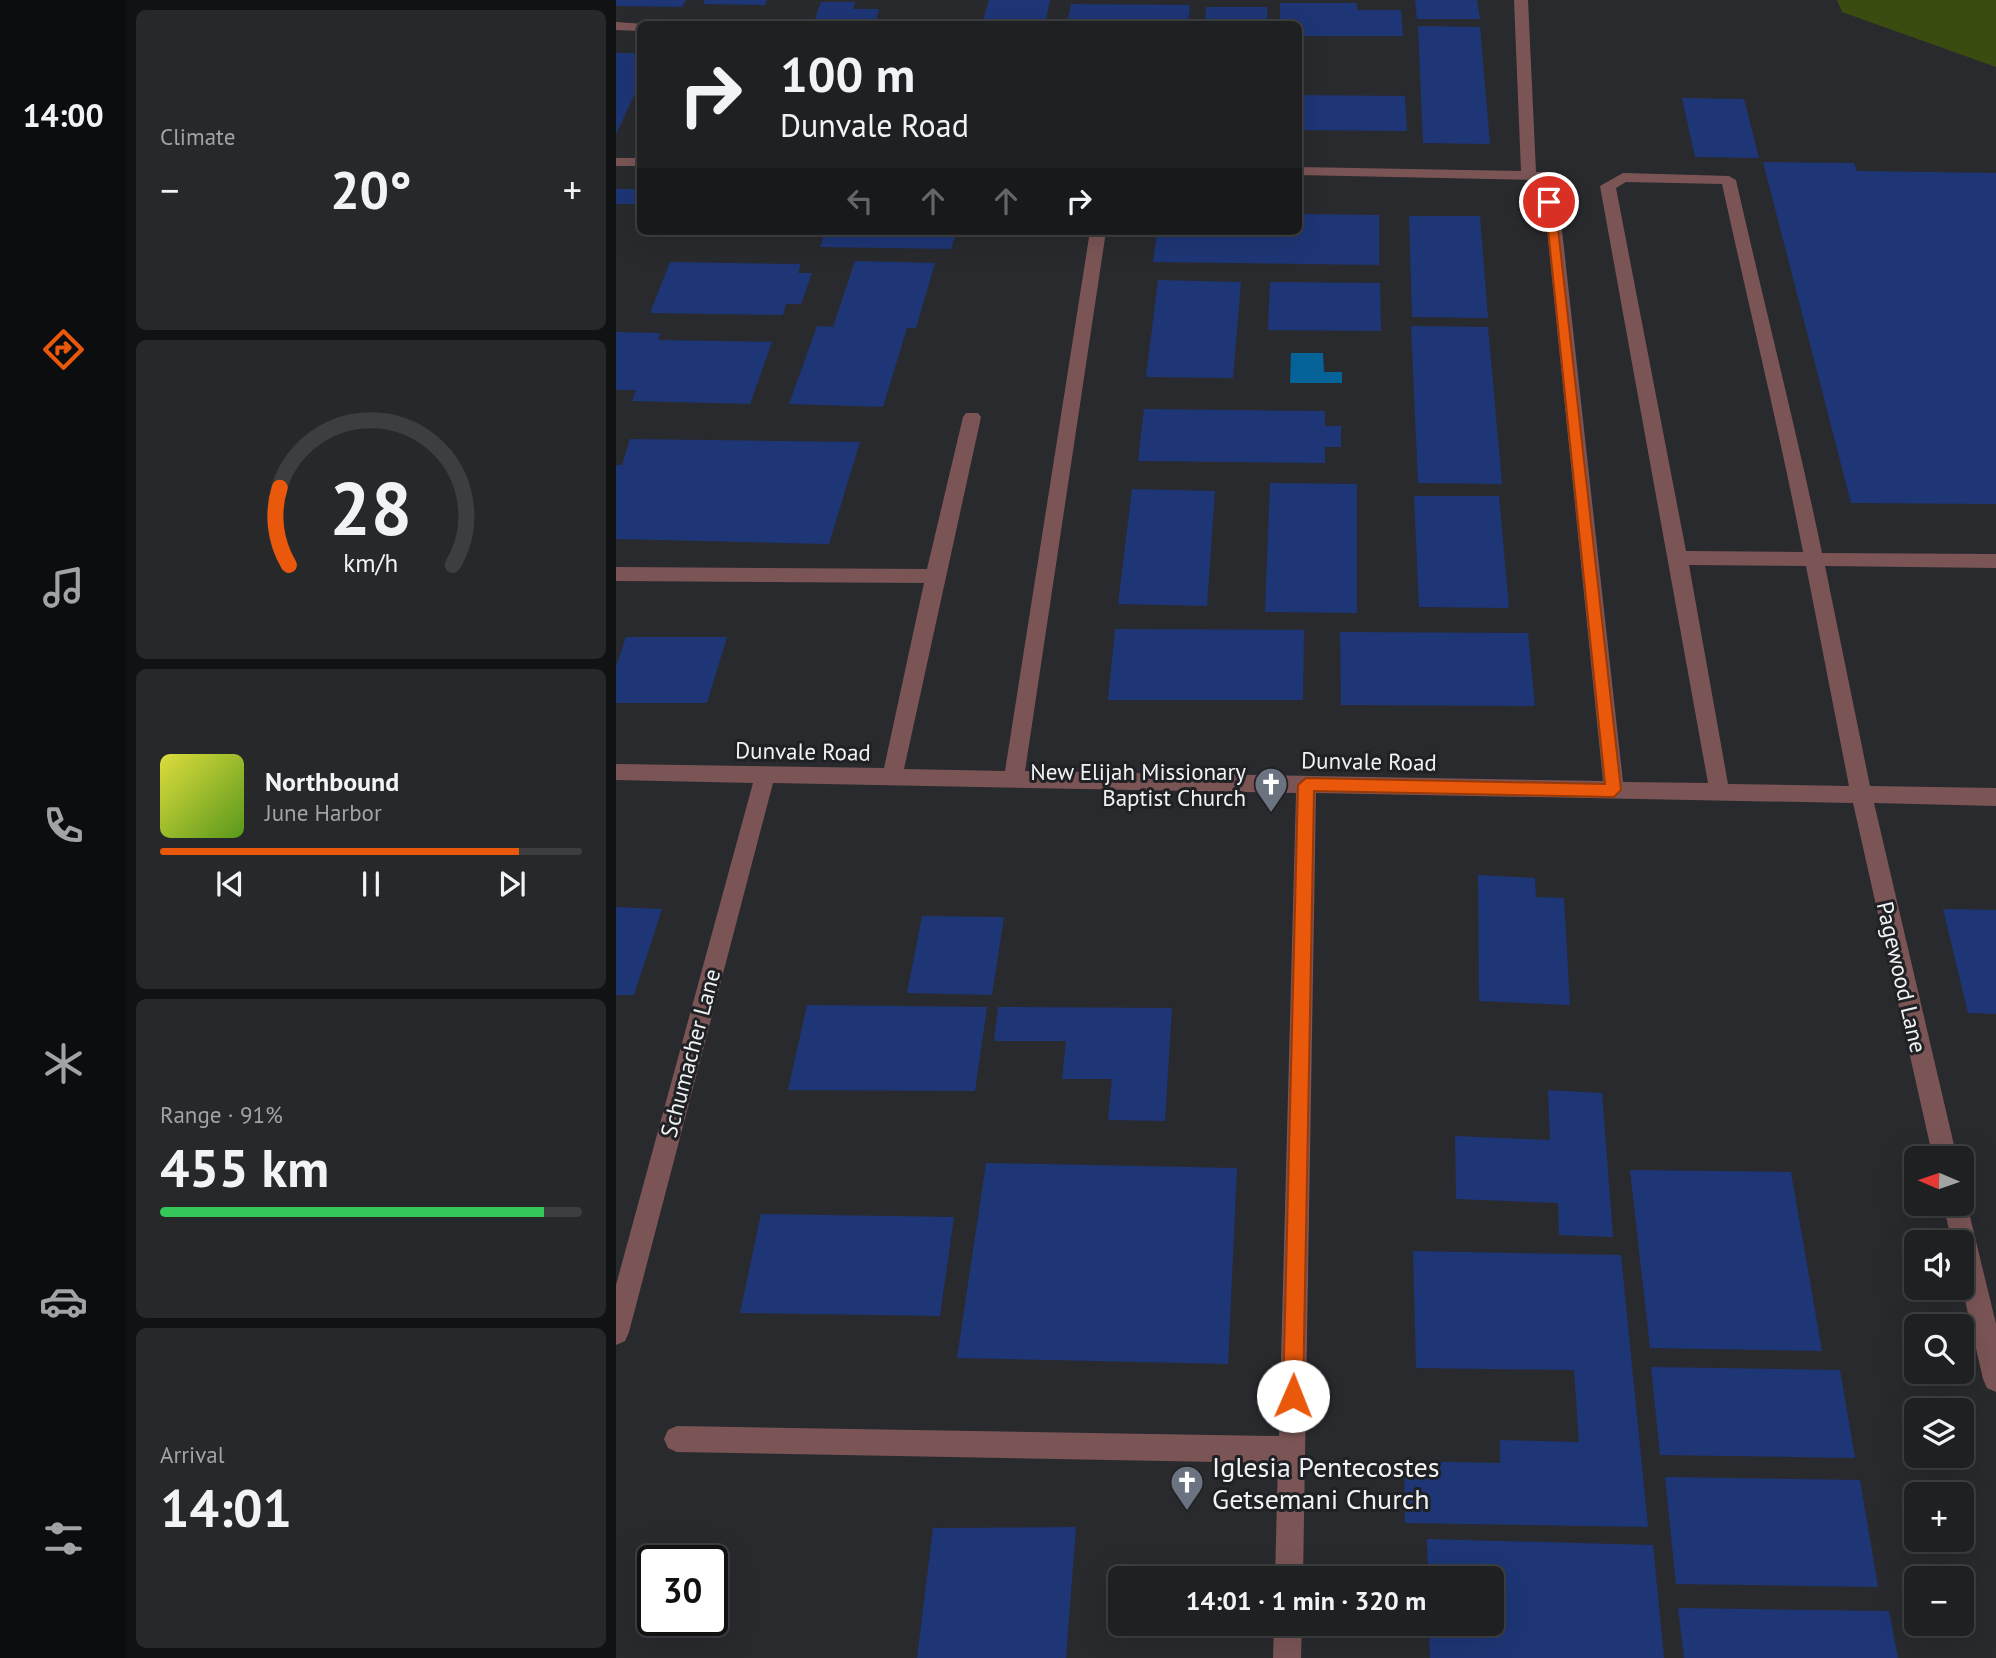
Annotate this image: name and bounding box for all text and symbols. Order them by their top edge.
text: 100 m [780,42,915,106]
icon: right [665,49,756,140]
text: 14:00 [22,94,104,136]
text: Dunvale Road [780,104,969,146]
text: Climate [160,122,235,151]
text: 20° [330,156,412,223]
text: − [160,165,179,214]
text: + [563,165,582,214]
pin [1519,172,1579,232]
icon: left [841,182,879,220]
icon: ahead [914,182,952,220]
icon: ahead [987,182,1025,220]
icon: right [1060,182,1098,220]
icon: arrive [1530,183,1568,221]
icon: directions [39,325,88,374]
text: 28 [330,462,412,556]
text: km/h [344,547,398,579]
icon: music [39,563,88,612]
street label: Dunvale Road [735,735,871,767]
street label: Dunvale Road [1301,745,1437,777]
place label: New Elijah Missionary Baptist Church [1030,757,1246,812]
text: Northbound [265,765,399,798]
church icon: New Elijah Missionary Baptist Church [1252,765,1290,814]
text: June Harbor [265,798,382,827]
icon: phone [39,801,88,850]
icon: previous [211,865,249,903]
icon: pause [352,865,390,903]
icon: next [493,865,531,903]
street label: Pagewood Lane [1871,899,1933,1055]
street label: Schumacher Lane [654,966,726,1140]
icon: climate [39,1039,88,1088]
text: Range · 91% [160,1100,283,1129]
text: 455 km [160,1134,329,1201]
north arrow [1904,1146,1974,1216]
map controls [1904,1146,1974,1636]
button: sound [1904,1230,1974,1300]
icon: car [39,1277,88,1326]
button: search [1904,1314,1974,1384]
position arrow [1256,1359,1330,1433]
button: layers [1904,1398,1974,1468]
text: Arrival [160,1440,224,1469]
place label: Iglesia Pentecostes Getsemani Church [1212,1448,1440,1517]
church icon: Iglesia Pentecostes Getsemani Church [1168,1463,1206,1512]
text: 14:01 [160,1474,292,1541]
button: + [1904,1482,1974,1552]
icon: filters [39,1514,88,1563]
speed limit sign: 30 [637,1545,728,1636]
button: − [1904,1566,1974,1636]
text: 14:01 · 1 min · 320 m [1186,1584,1426,1617]

